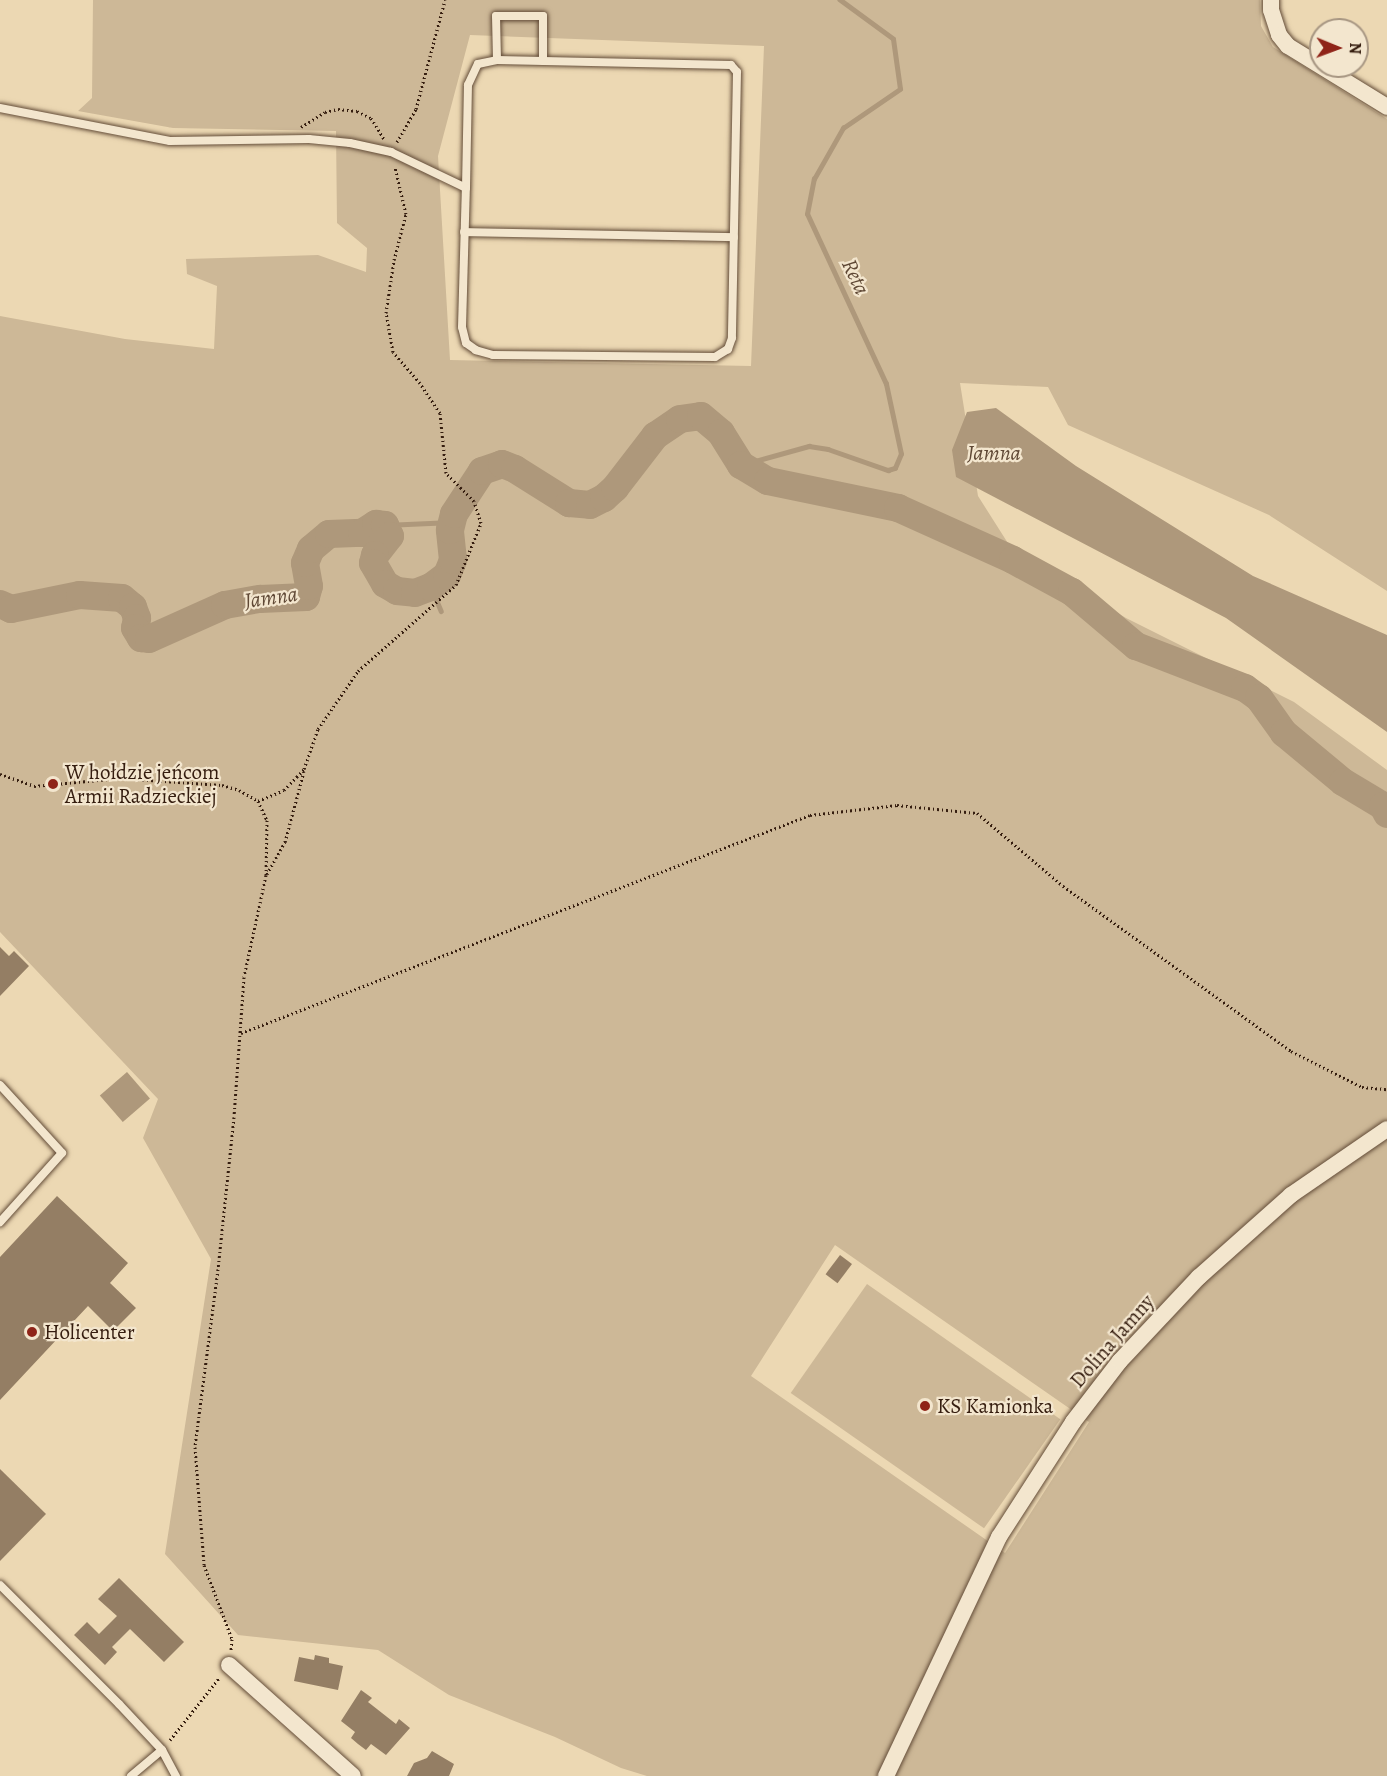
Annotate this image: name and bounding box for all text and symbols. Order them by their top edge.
north arrow [1309,18,1369,78]
text: N [1344,42,1366,54]
water label: Reta [835,255,875,299]
water label: Jamna [967,441,1021,467]
water label: Jamna [243,581,299,615]
place label: W hołdzie jeńcom Armii Radzieckiej [65,759,219,809]
marker: W hołdzie jeńcom Armii Radzieckiej [46,777,60,791]
street label: Dolina Jamny [1065,1289,1159,1393]
place label: Holicenter [44,1319,135,1345]
marker: Holicenter [25,1325,39,1339]
place label: KS Kamionka [937,1393,1053,1419]
marker: KS Kamionka [918,1399,932,1413]

